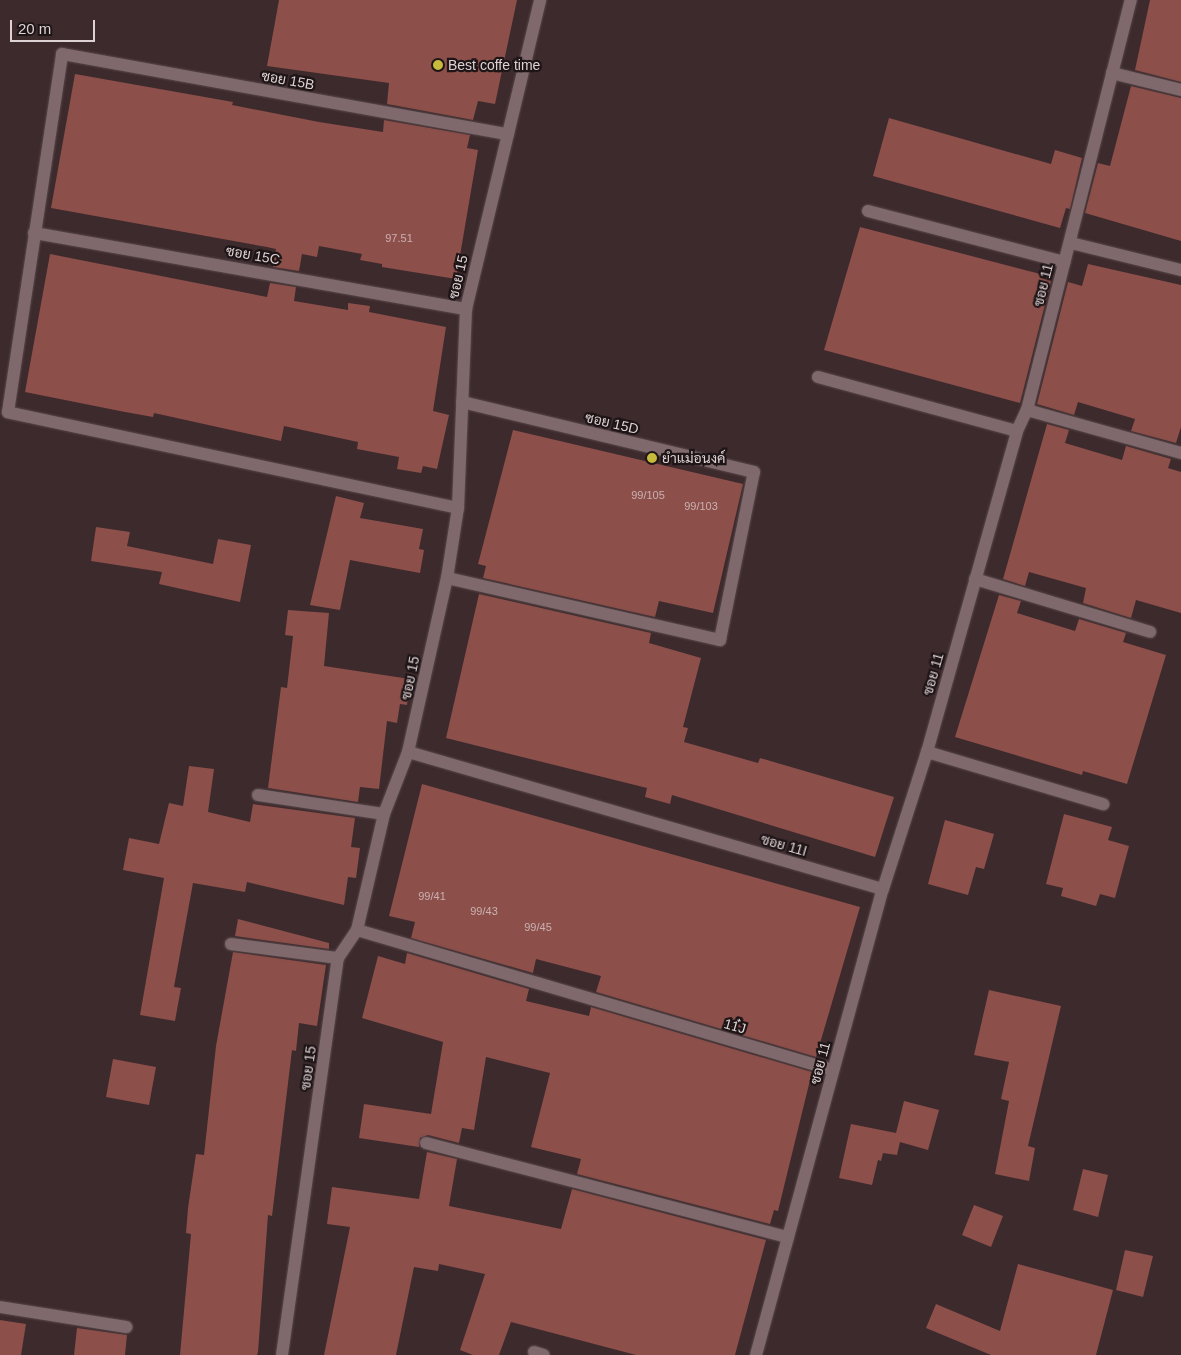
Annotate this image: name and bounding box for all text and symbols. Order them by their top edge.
scale bar [12,10,98,42]
text: 20 m [18,20,51,37]
place label: Best coffe time [448,57,540,73]
marker: Best coffe time [432,59,444,71]
street label: ซอย 15B [260,67,316,93]
house number: 97.51 [385,231,413,245]
street label: ซอย 15C [225,242,281,268]
street label: ซอย 15 [445,254,471,300]
street label: ซอย 11 [1030,262,1056,308]
street label: ซอย 15D [584,409,640,437]
place label: ยำแม่อนงค์ [662,450,725,466]
marker: ยำแม่อนงค์ [646,452,658,464]
house number: 99/105 [631,488,665,502]
house number: 99/103 [684,499,718,513]
street label: ซอย 11 [919,651,947,697]
street label: ซอย 15 [397,655,423,701]
street label: ซอย 11I [759,830,809,860]
house number: 99/41 [418,889,446,903]
house number: 99/43 [470,904,498,918]
house number: 99/45 [524,920,552,934]
street label: 11๋J [722,1015,748,1037]
street label: ซอย 11 [806,1040,834,1086]
street label: ซอย 15 [297,1045,319,1091]

